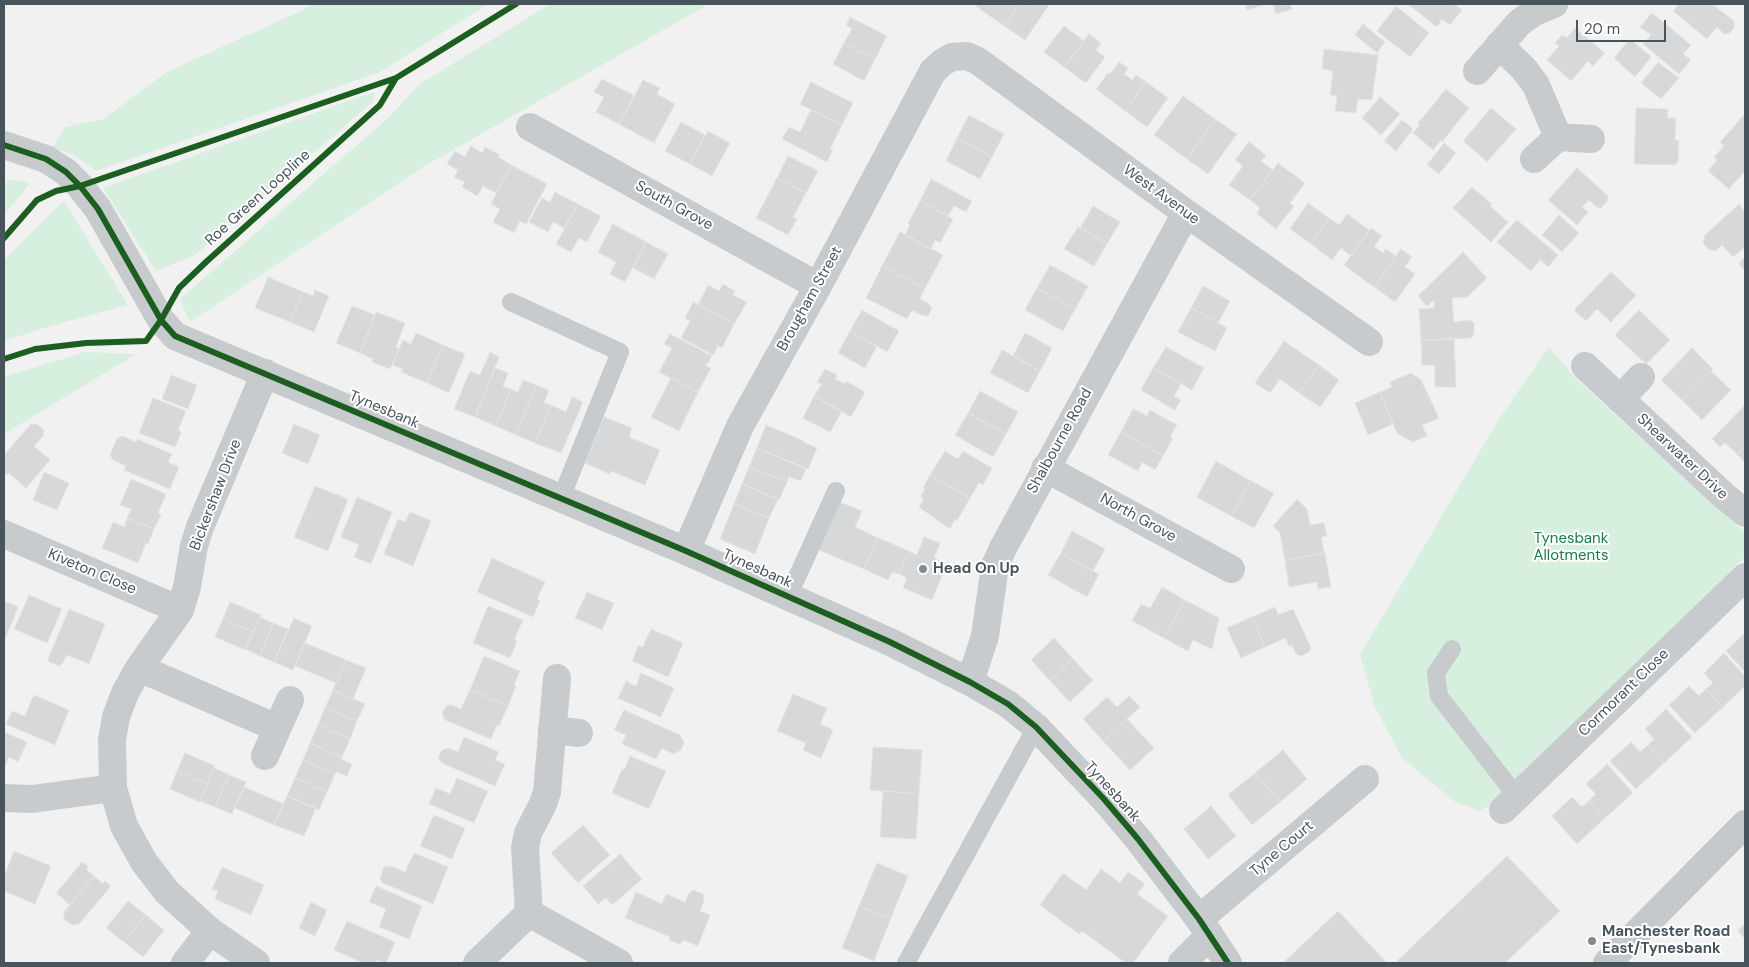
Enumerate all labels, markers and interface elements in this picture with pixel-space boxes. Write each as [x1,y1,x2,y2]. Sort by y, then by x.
scale bar [1579,10,1669,42]
text: 20 m [1584,19,1620,39]
street label: Roe Green Loopline [202,146,314,250]
street label: West Avenue [1119,161,1203,229]
street label: South Grove [632,177,716,235]
street label: Brougham Street [774,244,846,354]
street label: Shalbourne Road [1024,385,1096,497]
street label: Tynesbank [346,387,422,433]
street label: Shearwater Drive [1633,410,1731,504]
street label: Bickershaw Drive [187,437,245,553]
street label: North Grove [1097,490,1179,546]
park label: Tynesbank Allotments [1533,530,1609,565]
street label: Kiveton Close [45,545,139,599]
street label: Tynesbank [719,546,795,592]
place label: Head On Up [933,560,1020,578]
marker: Head On Up [917,563,929,575]
street label: Cormorant Close [1575,645,1673,741]
street label: Tynesbank [1080,758,1144,826]
street label: Tyne Court [1247,817,1317,881]
place label: Manchester Road East/Tynesbank [1602,923,1730,958]
marker: Manchester Road East/Tynesbank [1586,935,1598,947]

